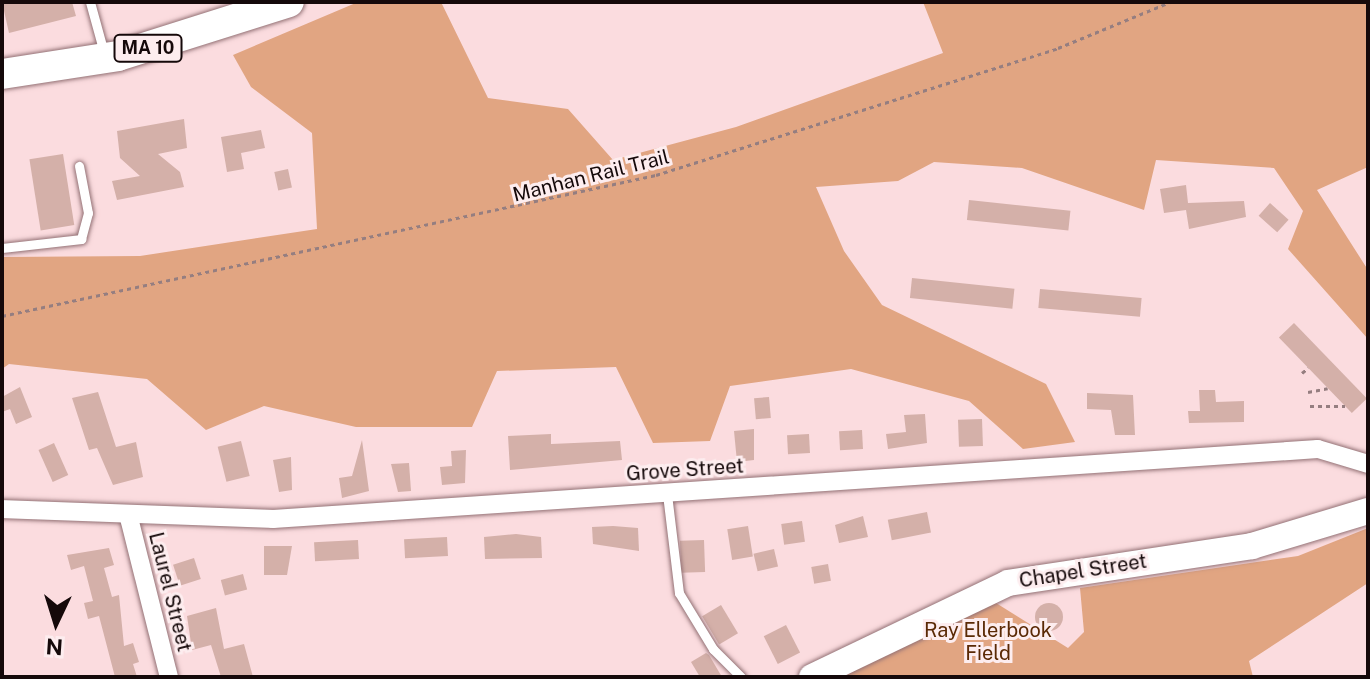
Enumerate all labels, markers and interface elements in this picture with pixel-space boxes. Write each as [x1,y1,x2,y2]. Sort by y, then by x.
road number: MA 10 [112,34,184,62]
street label: Manhan Rail Trail [510,145,672,207]
street label: Grove Street [625,454,745,486]
street label: Laurel Street [144,530,196,654]
street label: Chapel Street [1017,549,1149,593]
north arrow [16,583,96,663]
park label: Ray Ellerbook Field [924,618,1052,665]
text: N [45,633,64,661]

